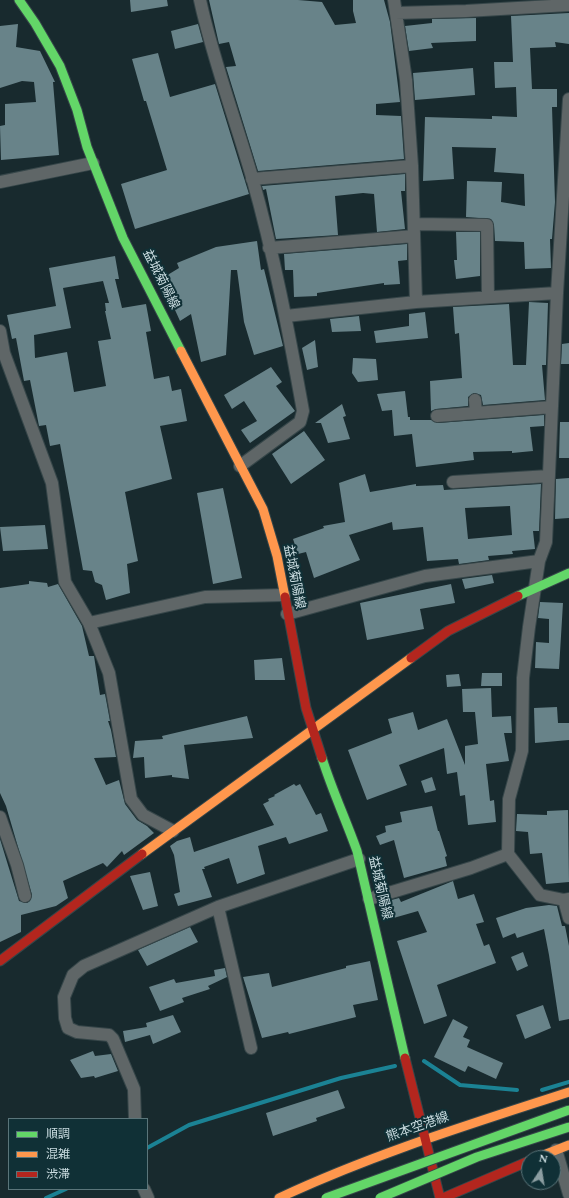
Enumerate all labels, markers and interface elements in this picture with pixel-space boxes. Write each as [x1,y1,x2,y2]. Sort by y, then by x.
street label: 益城菊陽線 [138,248,182,312]
street label: 益城菊陽線 [279,544,307,610]
street label: 益城菊陽線 [364,855,394,921]
street label: 熊本空港線 [385,1110,451,1146]
legend [8,1118,148,1190]
text: 順調 [46,1125,70,1144]
text: 混雑 [46,1145,70,1164]
north arrow [521,1150,561,1190]
text: N [537,1150,550,1168]
text: 渋滞 [46,1165,70,1184]

